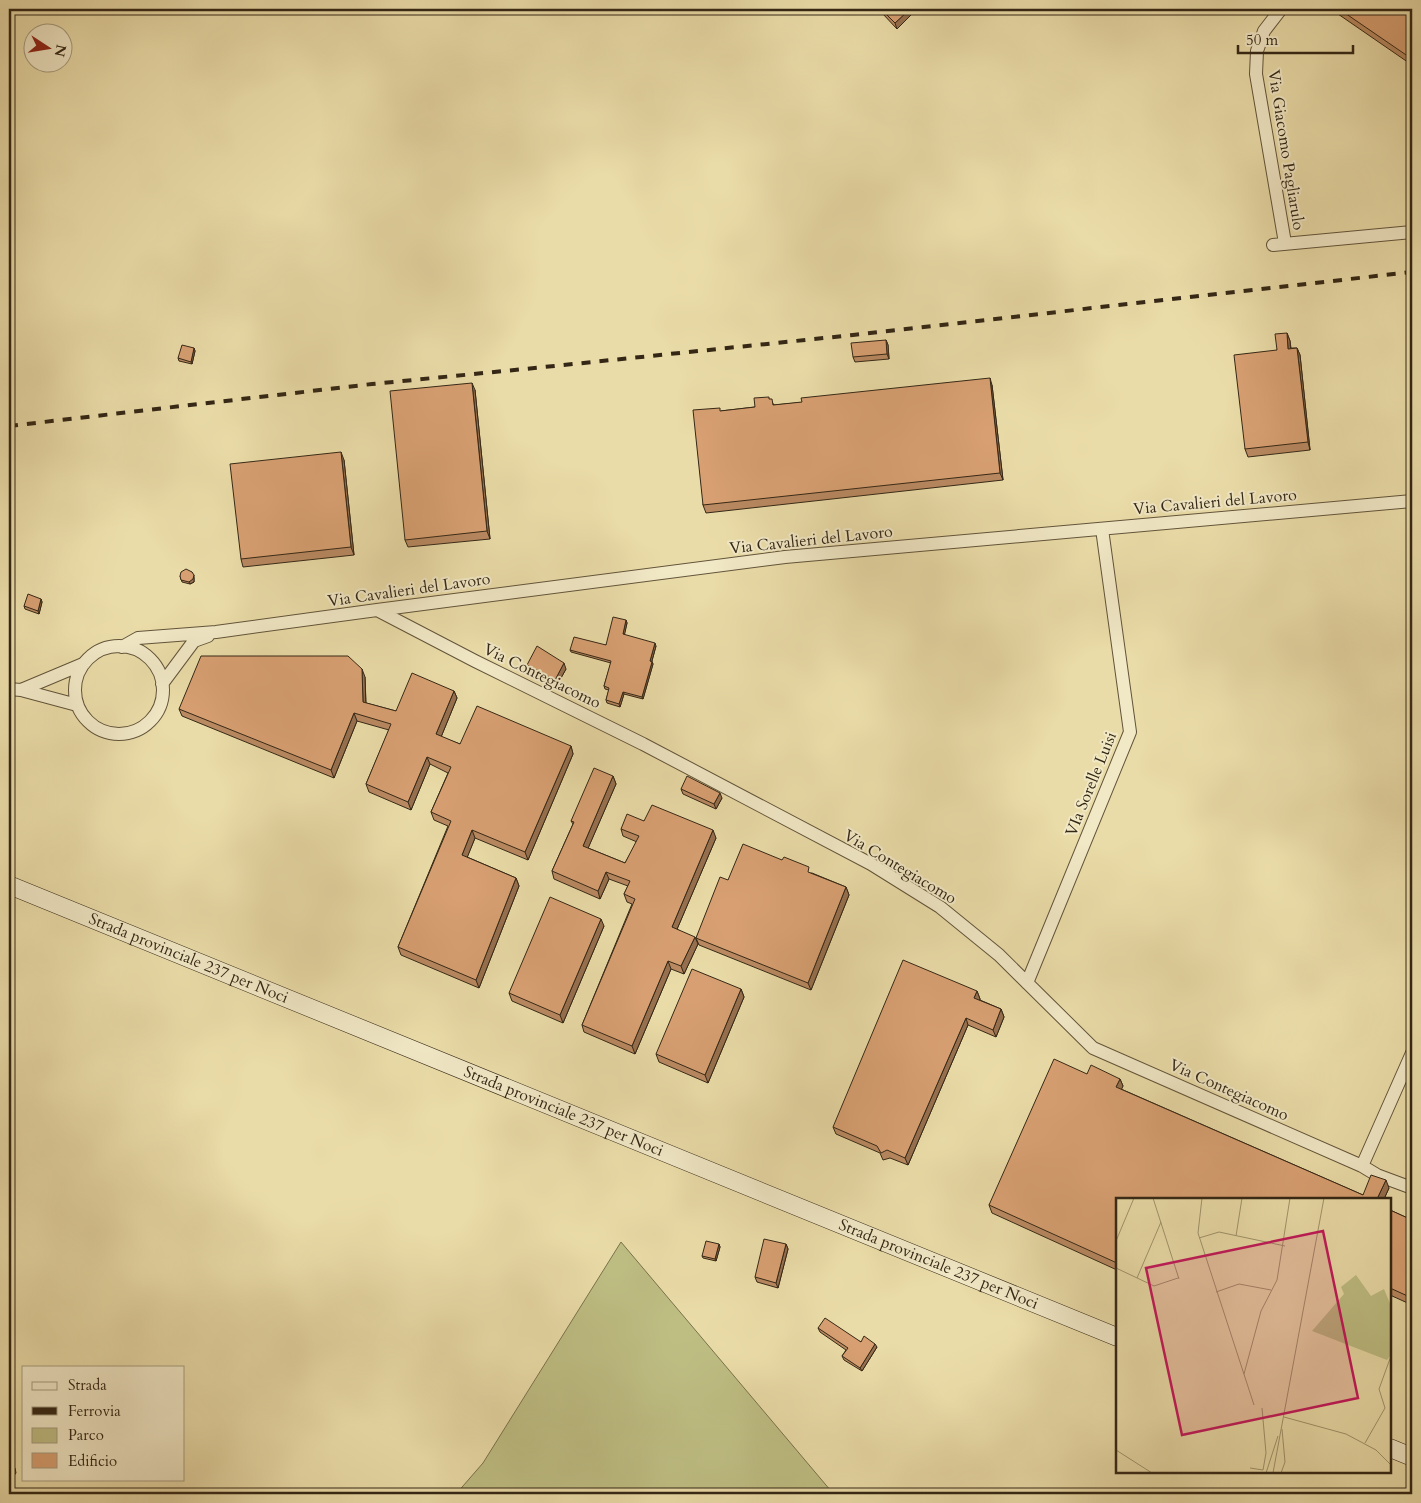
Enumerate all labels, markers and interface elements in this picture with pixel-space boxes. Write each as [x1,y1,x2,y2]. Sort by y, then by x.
north arrow [22,22,72,72]
scale bar [1238,22,1354,54]
text: 50 m [1246,30,1278,50]
text: N [50,43,71,59]
street label: Via Giacomo Pagliarulo [1262,68,1310,232]
street label: Via Cavalieri del Lavoro [1132,484,1298,520]
street label: Via Cavalieri del Lavoro [728,520,894,560]
street label: Via Cavalieri del Lavoro [326,568,492,612]
street label: Via Contegiacomo [480,638,605,714]
street label: VIa Sorelle Luisi [1060,728,1122,839]
street label: Via Contegiacomo [839,825,961,910]
street label: Strada provinciale 237 per Noci [86,908,292,1009]
street label: Via Contegiacomo [1166,1054,1292,1126]
street label: Strada provinciale 237 per Noci [461,1061,667,1162]
inset map [1116,1198,1391,1473]
street label: Strada provinciale 237 per Noci [836,1214,1042,1315]
legend [22,1366,185,1480]
text: Strada [68,1375,107,1395]
text: Ferrovia [68,1401,121,1421]
text: Parco [68,1425,104,1445]
text: Edificio [68,1451,117,1471]

